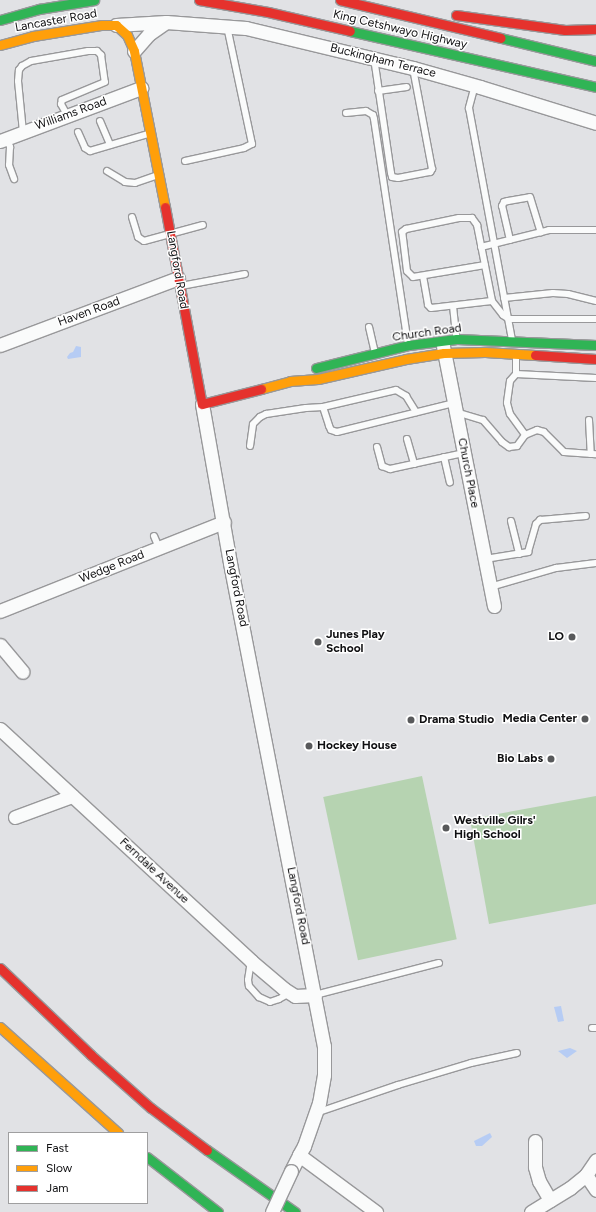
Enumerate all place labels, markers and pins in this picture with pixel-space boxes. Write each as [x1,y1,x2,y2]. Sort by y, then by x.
place label: Junes Play School [326,628,385,656]
place label: LO [548,630,564,644]
marker: LO [567,632,577,642]
marker: Junes Play School [313,637,323,647]
place label: Media Center [502,712,577,726]
place label: Drama Studio [419,713,494,727]
marker: Media Center [580,714,590,724]
marker: Drama Studio [406,715,416,725]
place label: Hockey House [317,739,397,753]
marker: Hockey House [304,741,314,751]
place label: Bio Labs [497,752,543,766]
marker: Bio Labs [546,754,556,764]
place label: Westville Gilrs' High School [454,814,536,842]
marker: Westville Gilrs' High School [441,823,451,833]

